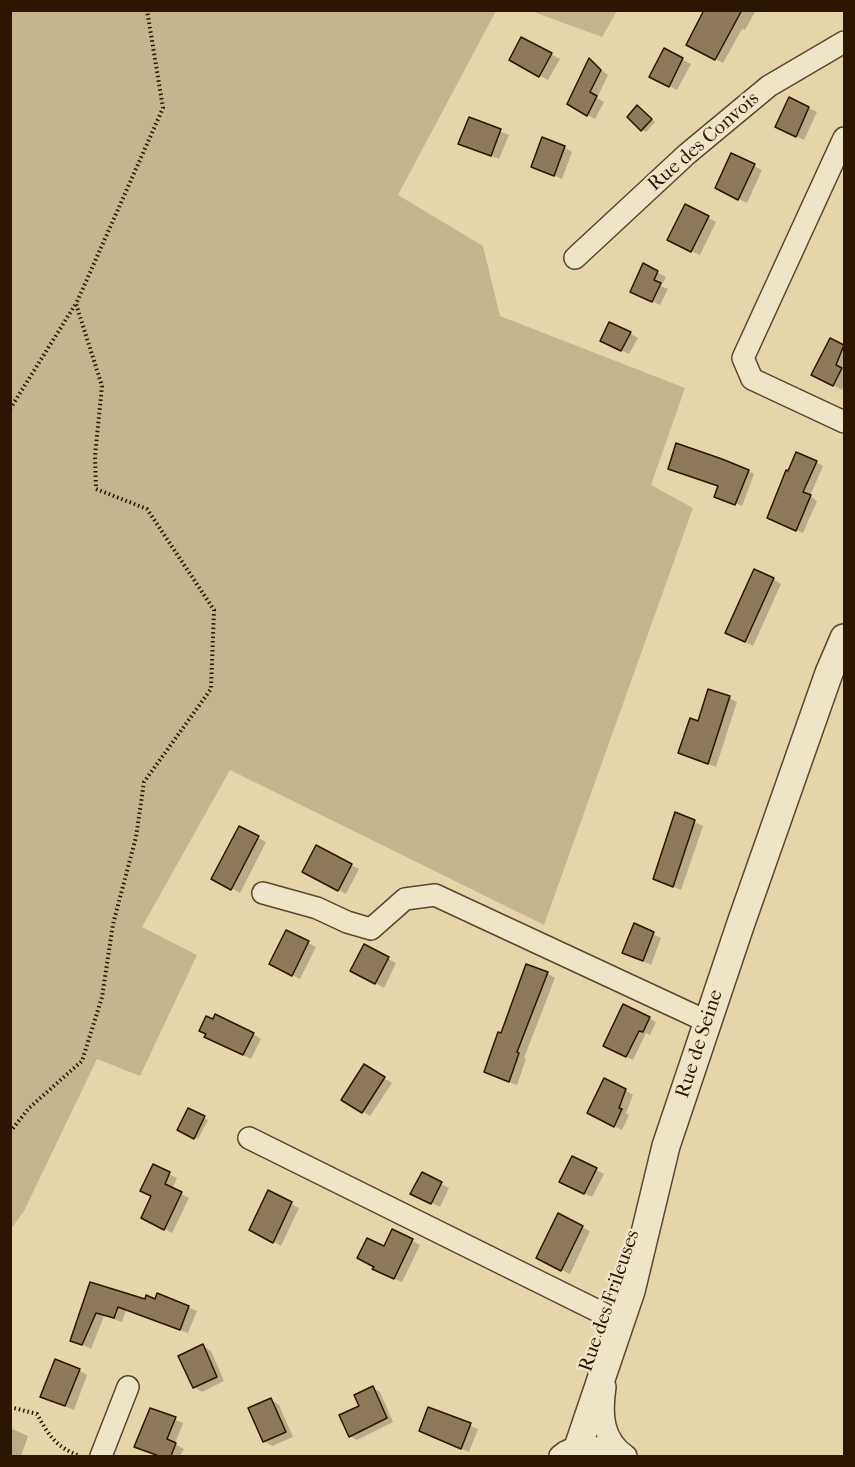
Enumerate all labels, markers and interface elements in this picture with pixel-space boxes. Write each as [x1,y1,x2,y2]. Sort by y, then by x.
street label: Rue des Convois [643,87,765,197]
street label: Rue de Seine [671,987,729,1101]
street label: Rue des Frileuses [575,1227,645,1375]

